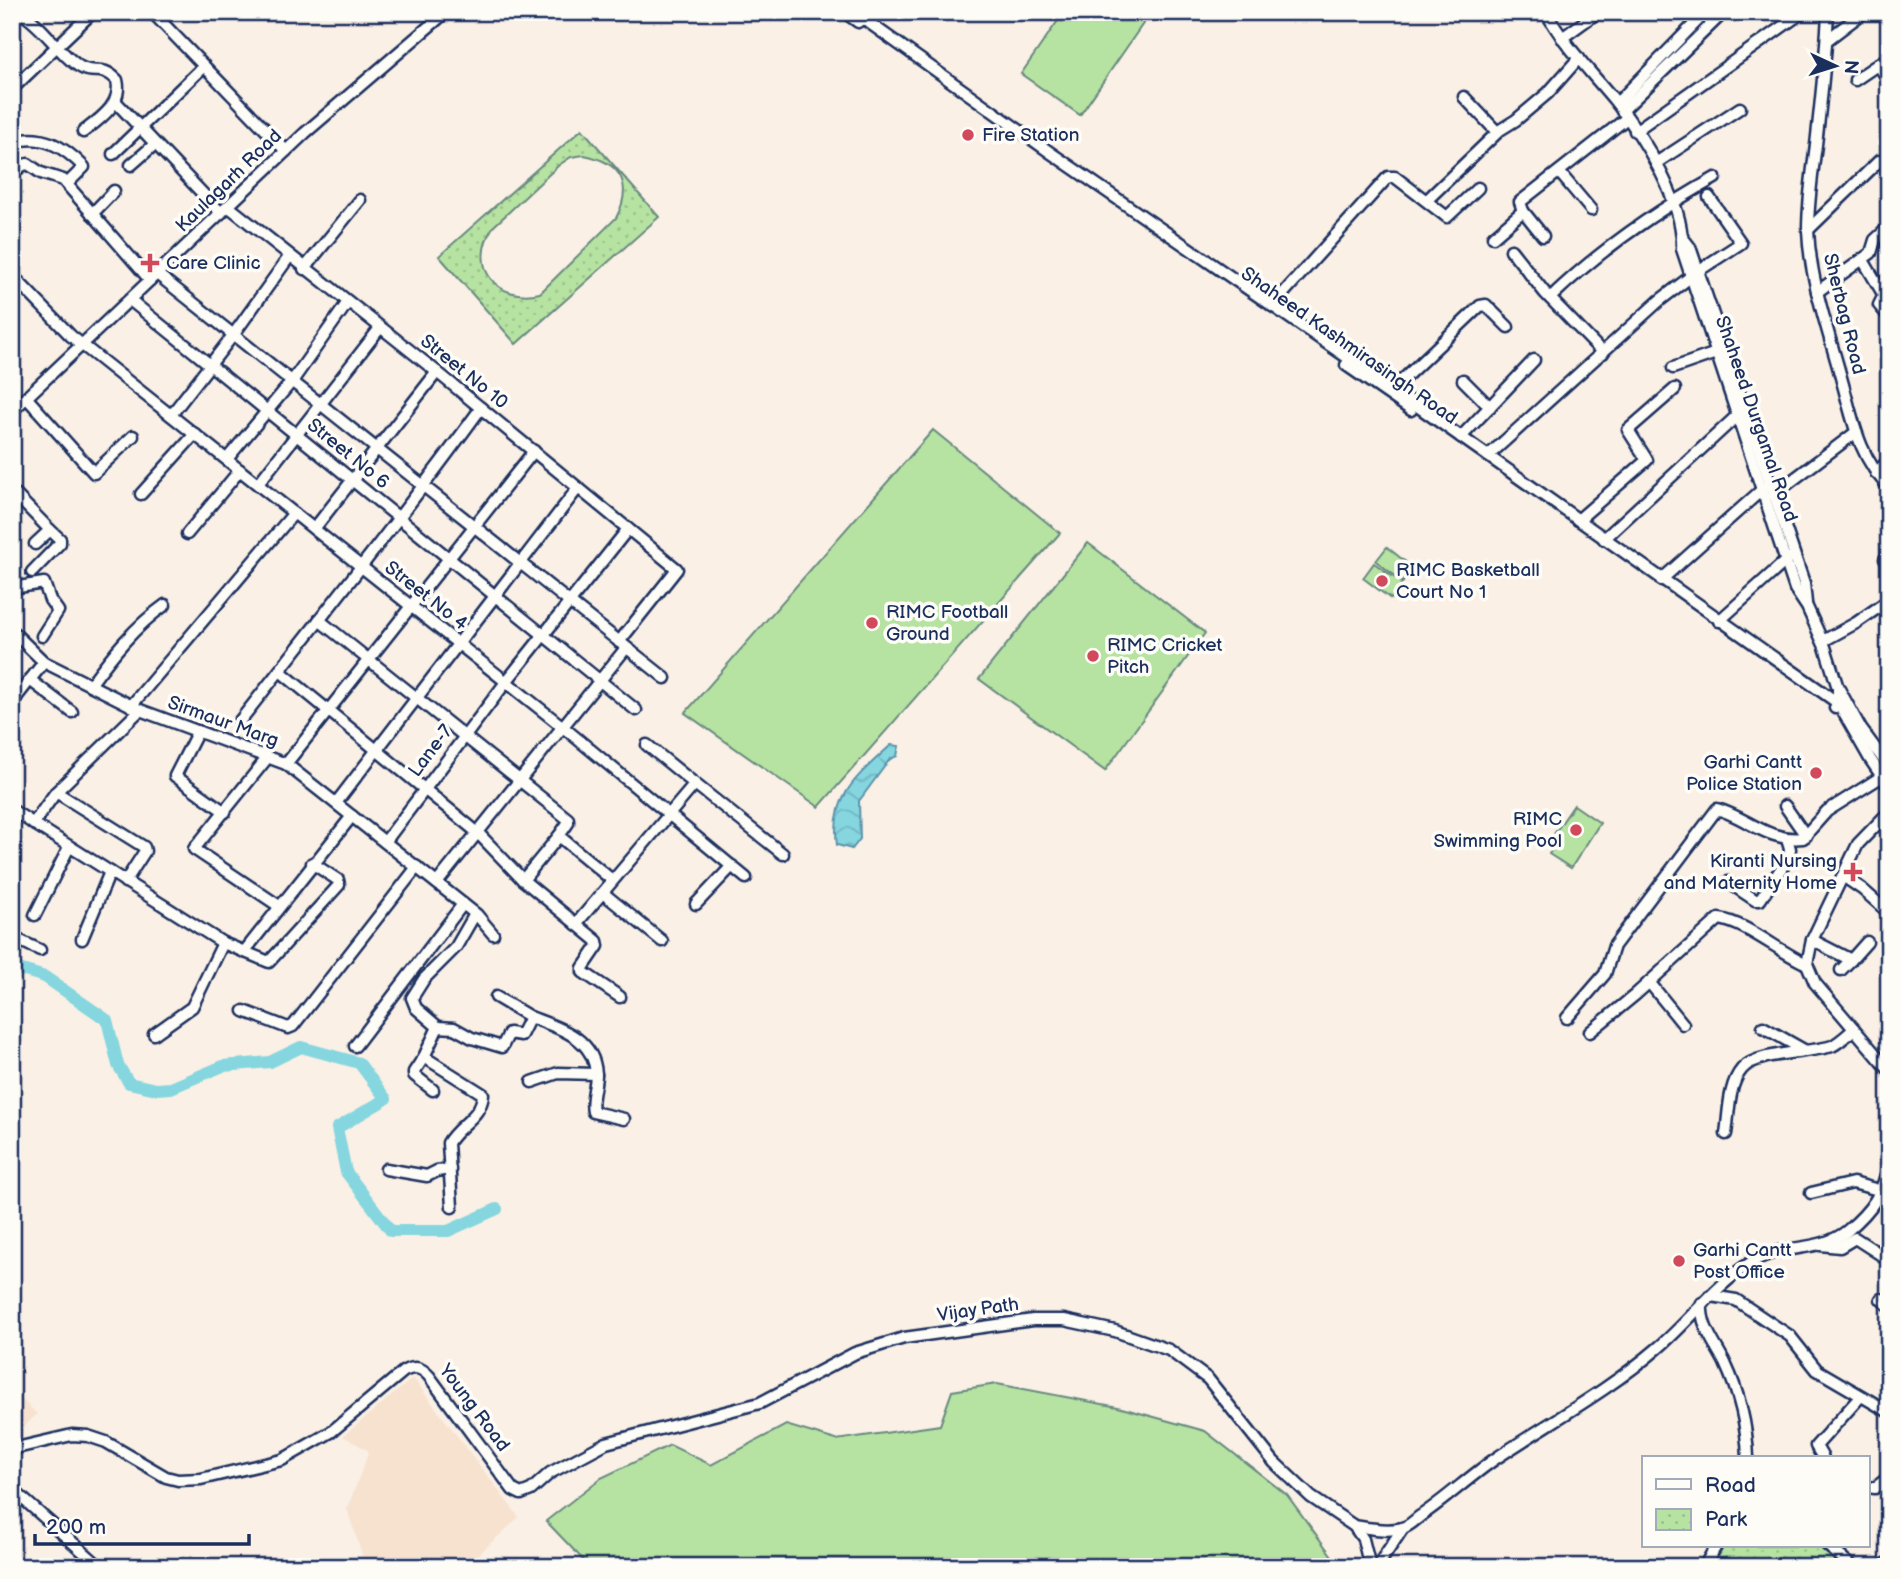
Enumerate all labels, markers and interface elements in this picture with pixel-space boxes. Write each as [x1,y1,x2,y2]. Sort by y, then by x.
north arrow [1800,32,1870,102]
text: N [1838,59,1862,75]
place label: Fire Station [982,124,1080,147]
street label: Kaulagarh Road [171,125,287,237]
marker: Fire Station [960,127,976,143]
street label: Sherbag Road [1818,251,1870,377]
place label: Care Clinic [166,252,261,275]
marker: Care Clinic [140,253,160,273]
street label: Shaheed Kashmirasingh Road [1236,262,1462,430]
street label: Shaheed Durgamal Road [1710,313,1802,525]
street label: Street No 10 [416,330,512,414]
street label: Street No 6 [302,414,394,494]
street label: Street No 4 [380,556,472,636]
place label: RIMC Basketball Court No 1 [1396,559,1540,604]
marker: RIMC Basketball Court No 1 [1374,573,1390,589]
place label: RIMC Football Ground [886,601,1008,646]
marker: RIMC Football Ground [864,615,880,631]
place label: RIMC Cricket Pitch [1107,634,1223,679]
marker: RIMC Cricket Pitch [1085,648,1101,664]
street label: Sirmaur Marg [164,691,282,753]
street label: Lane-7 [404,720,458,782]
place label: Garhi Cantt Police Station [1686,751,1802,796]
marker: Garhi Cantt Police Station [1808,765,1824,781]
place label: RIMC Swimming Pool [1434,808,1562,853]
marker: RIMC Swimming Pool [1568,822,1584,838]
place label: Kiranti Nursing and Maternity Home [1664,850,1837,895]
marker: Kiranti Nursing and Maternity Home [1843,862,1863,882]
place label: Garhi Cantt Post Office [1693,1239,1792,1284]
marker: Garhi Cantt Post Office [1671,1253,1687,1269]
street label: Vijay Path [936,1293,1020,1327]
street label: Young Road [433,1359,514,1456]
legend [1642,1456,1870,1548]
text: Road [1705,1473,1756,1498]
scale bar [35,1502,248,1546]
text: Park [1705,1507,1748,1532]
text: 200 m [46,1515,106,1540]

